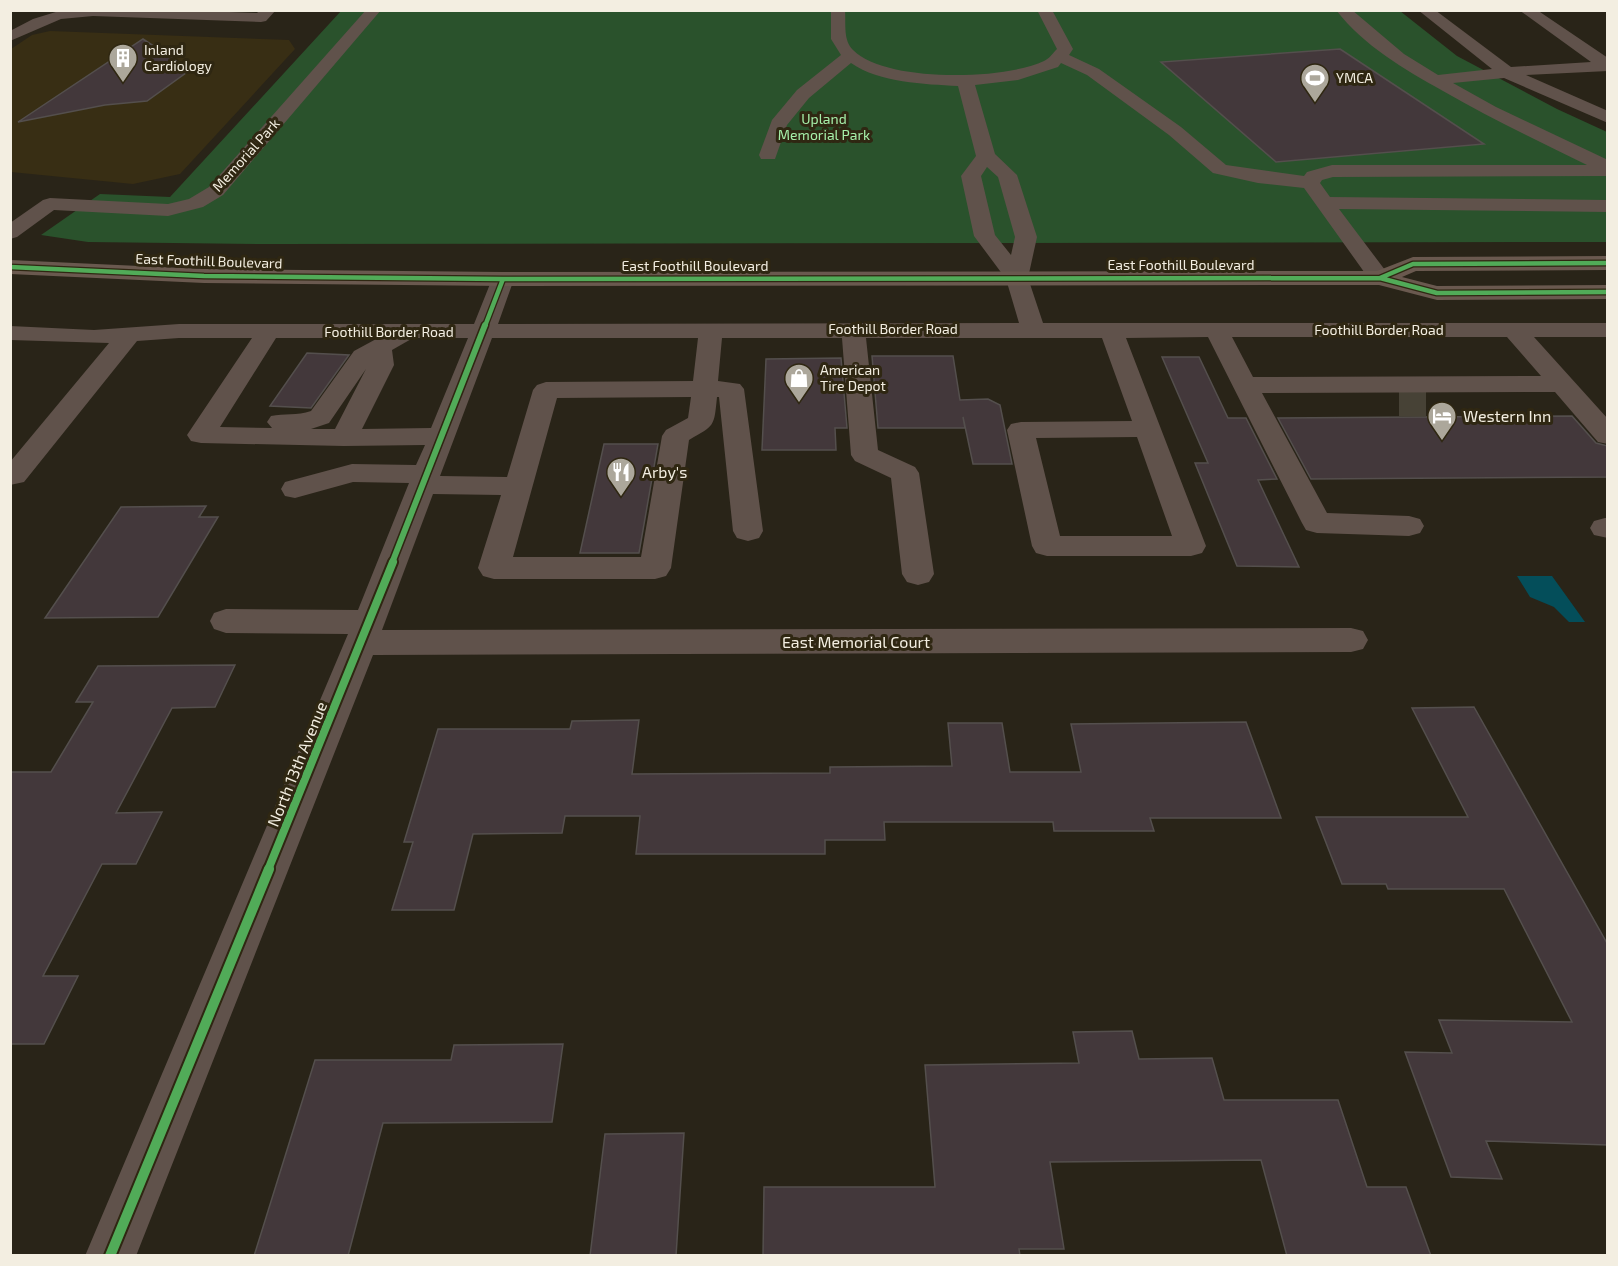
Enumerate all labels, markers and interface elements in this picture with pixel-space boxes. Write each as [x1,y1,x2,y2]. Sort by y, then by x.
place label: Inland Cardiology [144,41,213,74]
building icon: Inland Cardiology [107,42,139,84]
sports icon: YMCA [1299,62,1331,104]
place label: YMCA [1336,69,1373,86]
park label: Upland Memorial Park [778,110,870,143]
street label: Memorial Park [208,115,283,195]
street label: East Foothill Boulevard [135,249,283,272]
street label: East Foothill Boulevard [1107,256,1255,273]
street label: East Foothill Boulevard [621,257,769,274]
street label: Foothill Border Road [828,320,958,337]
street label: Foothill Border Road [1314,321,1444,338]
street label: Foothill Border Road [324,323,454,340]
place label: American Tire Depot [820,361,886,394]
shop icon: American Tire Depot [783,362,815,404]
hotel icon: Western Inn [1426,400,1458,442]
place label: Western Inn [1463,406,1551,425]
restaurant icon: Arby's [605,456,637,498]
place label: Arby's [642,462,687,481]
street label: East Memorial Court [782,632,930,651]
street label: North 13th Avenue [263,699,330,829]

